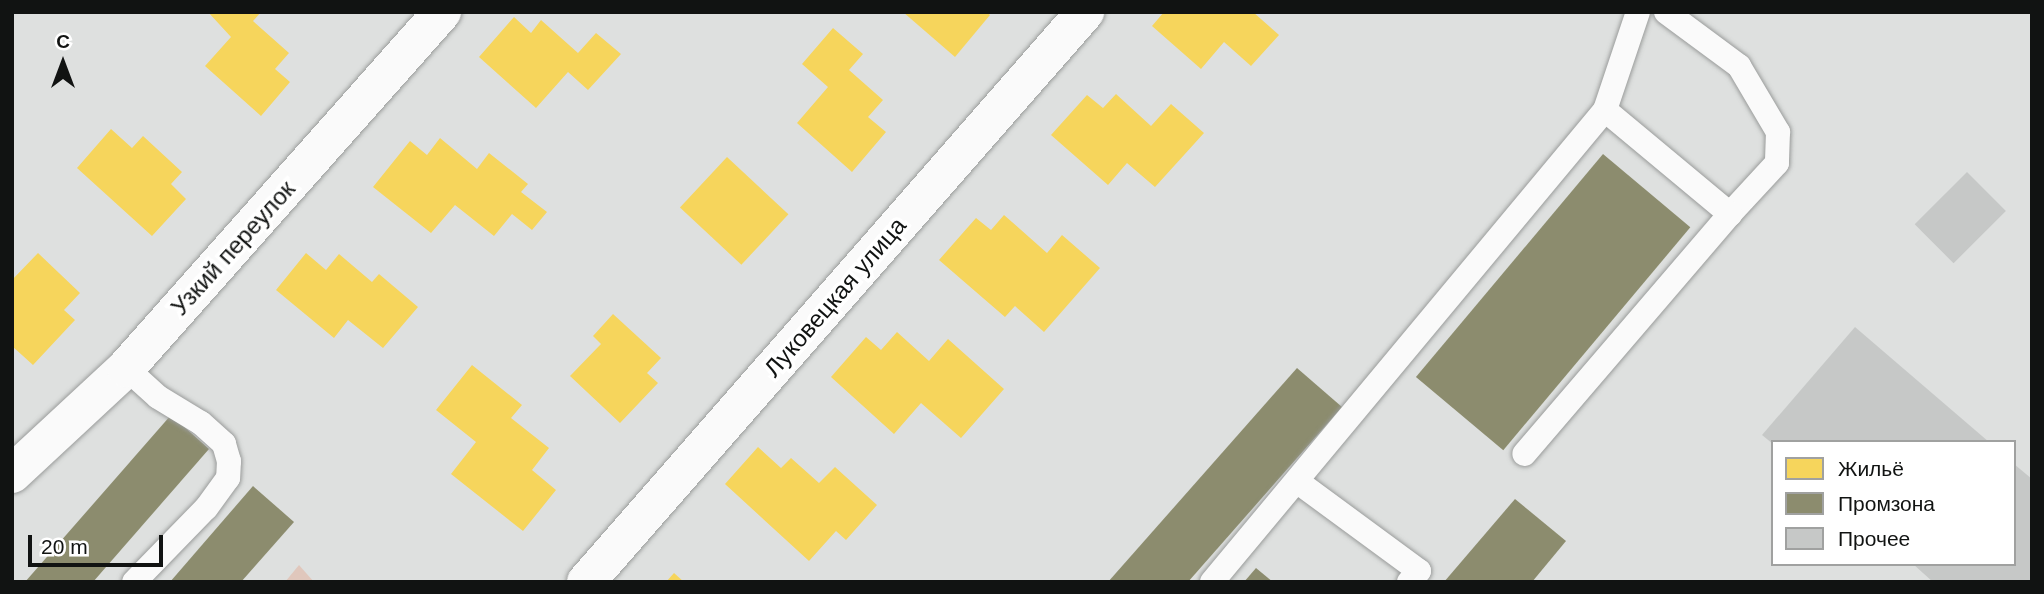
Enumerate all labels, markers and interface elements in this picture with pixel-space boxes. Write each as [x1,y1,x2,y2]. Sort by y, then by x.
north arrow [28,28,98,98]
text: С [56,31,70,52]
street label: Узкий переулок [165,175,301,321]
street label: Луковецкая улица [758,211,912,383]
legend [1771,440,2016,566]
text: Жильё [1838,457,1904,480]
text: Промзона [1838,492,1935,515]
scale bar [32,520,166,564]
text: Прочее [1838,527,1910,550]
text: 20 m [41,535,88,558]

